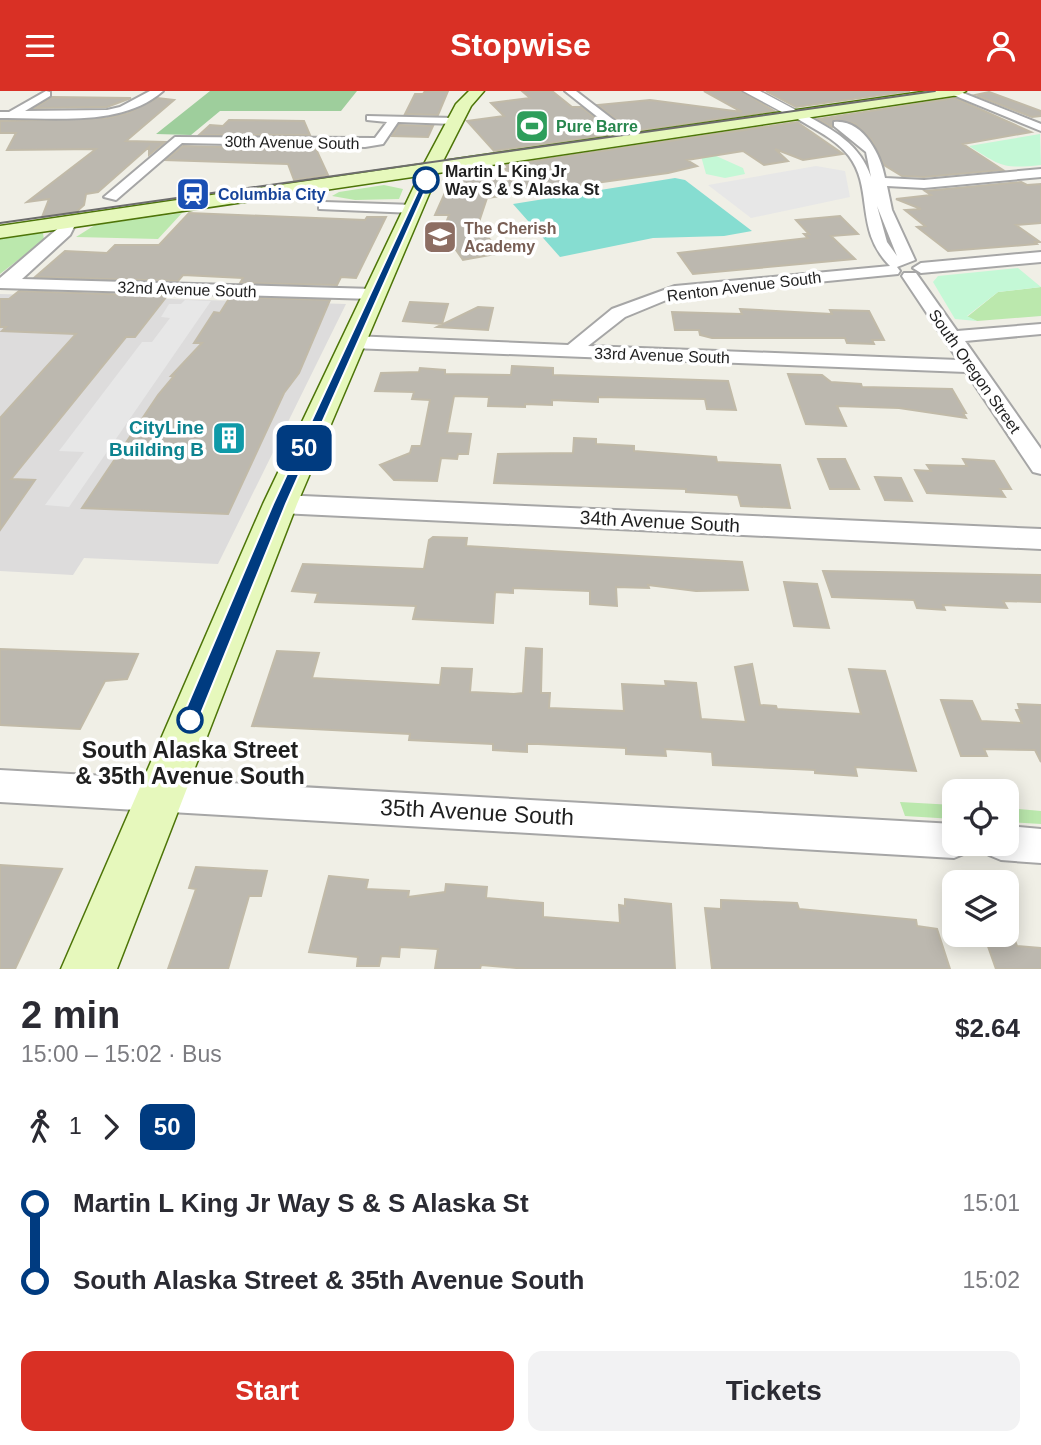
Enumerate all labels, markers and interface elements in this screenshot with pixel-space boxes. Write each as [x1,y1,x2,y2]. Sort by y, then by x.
icon: menu [21,27,59,65]
text: Stopwise [450,27,591,63]
icon: person [982,27,1020,65]
sports icon: Pure Barre [513,107,551,145]
place label: Pure Barre [556,118,638,135]
street label: 30th Avenue South [224,133,360,152]
place label: Martin L King Jr Way S & S Alaska St [445,163,600,198]
marker: Martin L King Jr Way S & S Alaska St [413,167,439,193]
station icon: Columbia City [174,175,212,213]
place label: Columbia City [218,186,326,203]
school or university icon: The Cherish Academy [421,218,459,256]
place label: The Cherish Academy [464,220,556,255]
street label: Renton Avenue South [666,269,822,304]
street label: 32nd Avenue South [117,279,257,300]
street label: South Oregon Street [926,306,1024,437]
street label: 33rd Avenue South [594,345,730,366]
place label: CityLine Building B [109,417,204,460]
building icon: CityLine Building B [210,419,248,457]
line badge: 50 [272,425,336,471]
text: 50 [291,434,317,461]
street label: 34th Avenue South [579,507,741,536]
marker: South Alaska Street & 35th Avenue South [177,707,203,733]
place label: South Alaska Street & 35th Avenue South [75,737,305,789]
map controls [942,779,1019,947]
button: locate [942,779,1019,856]
street label: 35th Avenue South [379,794,575,830]
button: layers [942,870,1019,947]
text: 2 min [21,994,120,1036]
text: $2.64 [955,1013,1020,1043]
text: 15:00 – 15:02 · Bus [21,1041,222,1067]
icon: walk [21,1108,59,1146]
icon: forward [92,1108,130,1146]
text: 1 [69,1113,82,1139]
text: 50 [154,1113,181,1140]
text: Martin L King Jr Way S & S Alaska St [73,1188,529,1218]
text: 15:01 [962,1190,1020,1216]
text: South Alaska Street & 35th Avenue South [73,1265,584,1295]
text: 15:02 [962,1267,1020,1293]
button: Start [21,1351,514,1431]
button: Tickets [528,1351,1020,1431]

